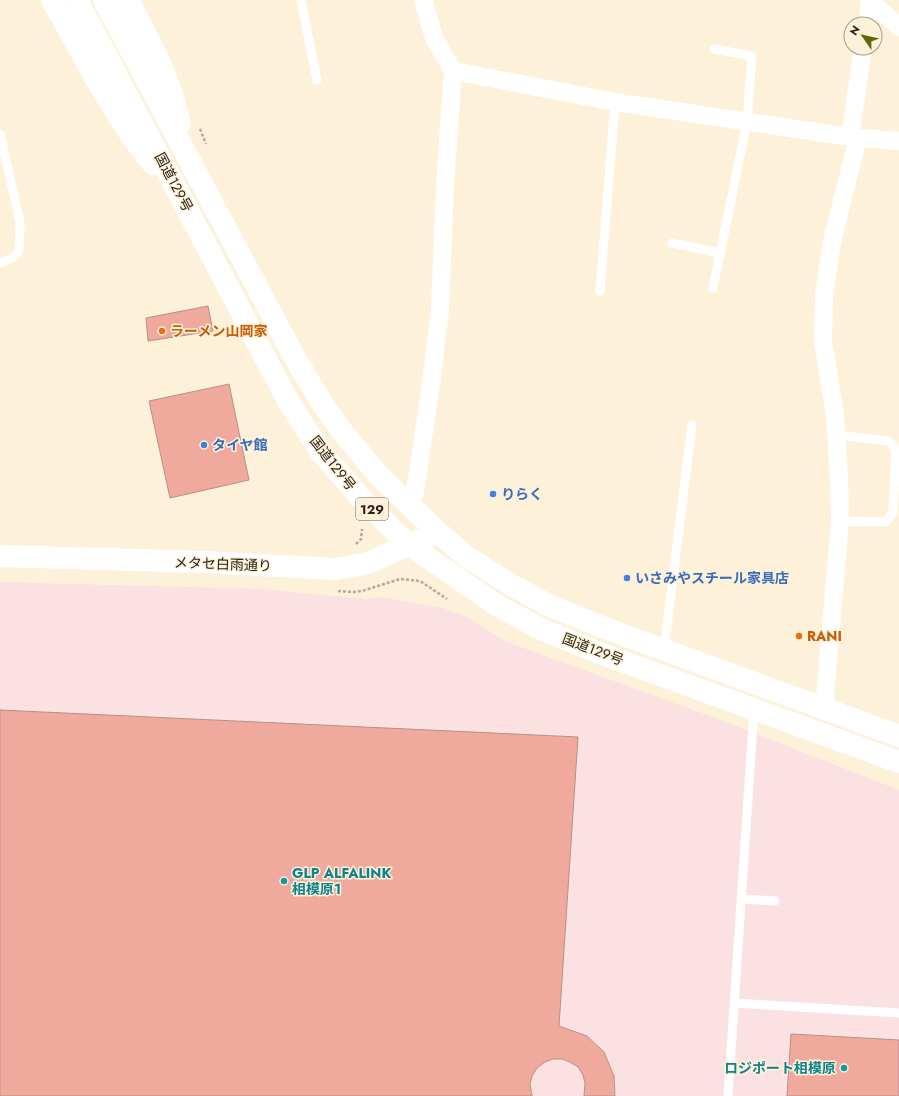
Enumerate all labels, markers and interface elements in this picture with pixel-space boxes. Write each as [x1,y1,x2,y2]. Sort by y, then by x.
north arrow [843,16,883,56]
text: N [846,22,864,39]
street label: 国道129号 [150,149,198,215]
place label: ラーメン山岡家 [170,321,267,341]
marker: ラーメン山岡家 [157,326,167,336]
street label: 国道129号 [305,431,361,495]
place label: タイヤ館 [212,435,268,455]
marker: タイヤ館 [199,440,209,450]
place label: りらく [501,484,543,504]
marker: りらく [488,489,498,499]
road number: 129 [356,498,388,520]
street label: メタセ白雨通り [174,552,272,576]
place label: いさみやスチール家具店 [635,568,789,588]
marker: いさみやスチール家具店 [622,573,632,583]
place label: RANI [807,626,842,646]
street label: 国道129号 [559,628,627,670]
marker: RANI [794,631,804,641]
place label: GLP ALFALINK 相模原1 [292,863,391,899]
marker: GLP ALFALINK 相模原1 [279,876,289,886]
place label: ロジポート相模原 [724,1058,836,1078]
marker: ロジポート相模原 [839,1063,849,1073]

